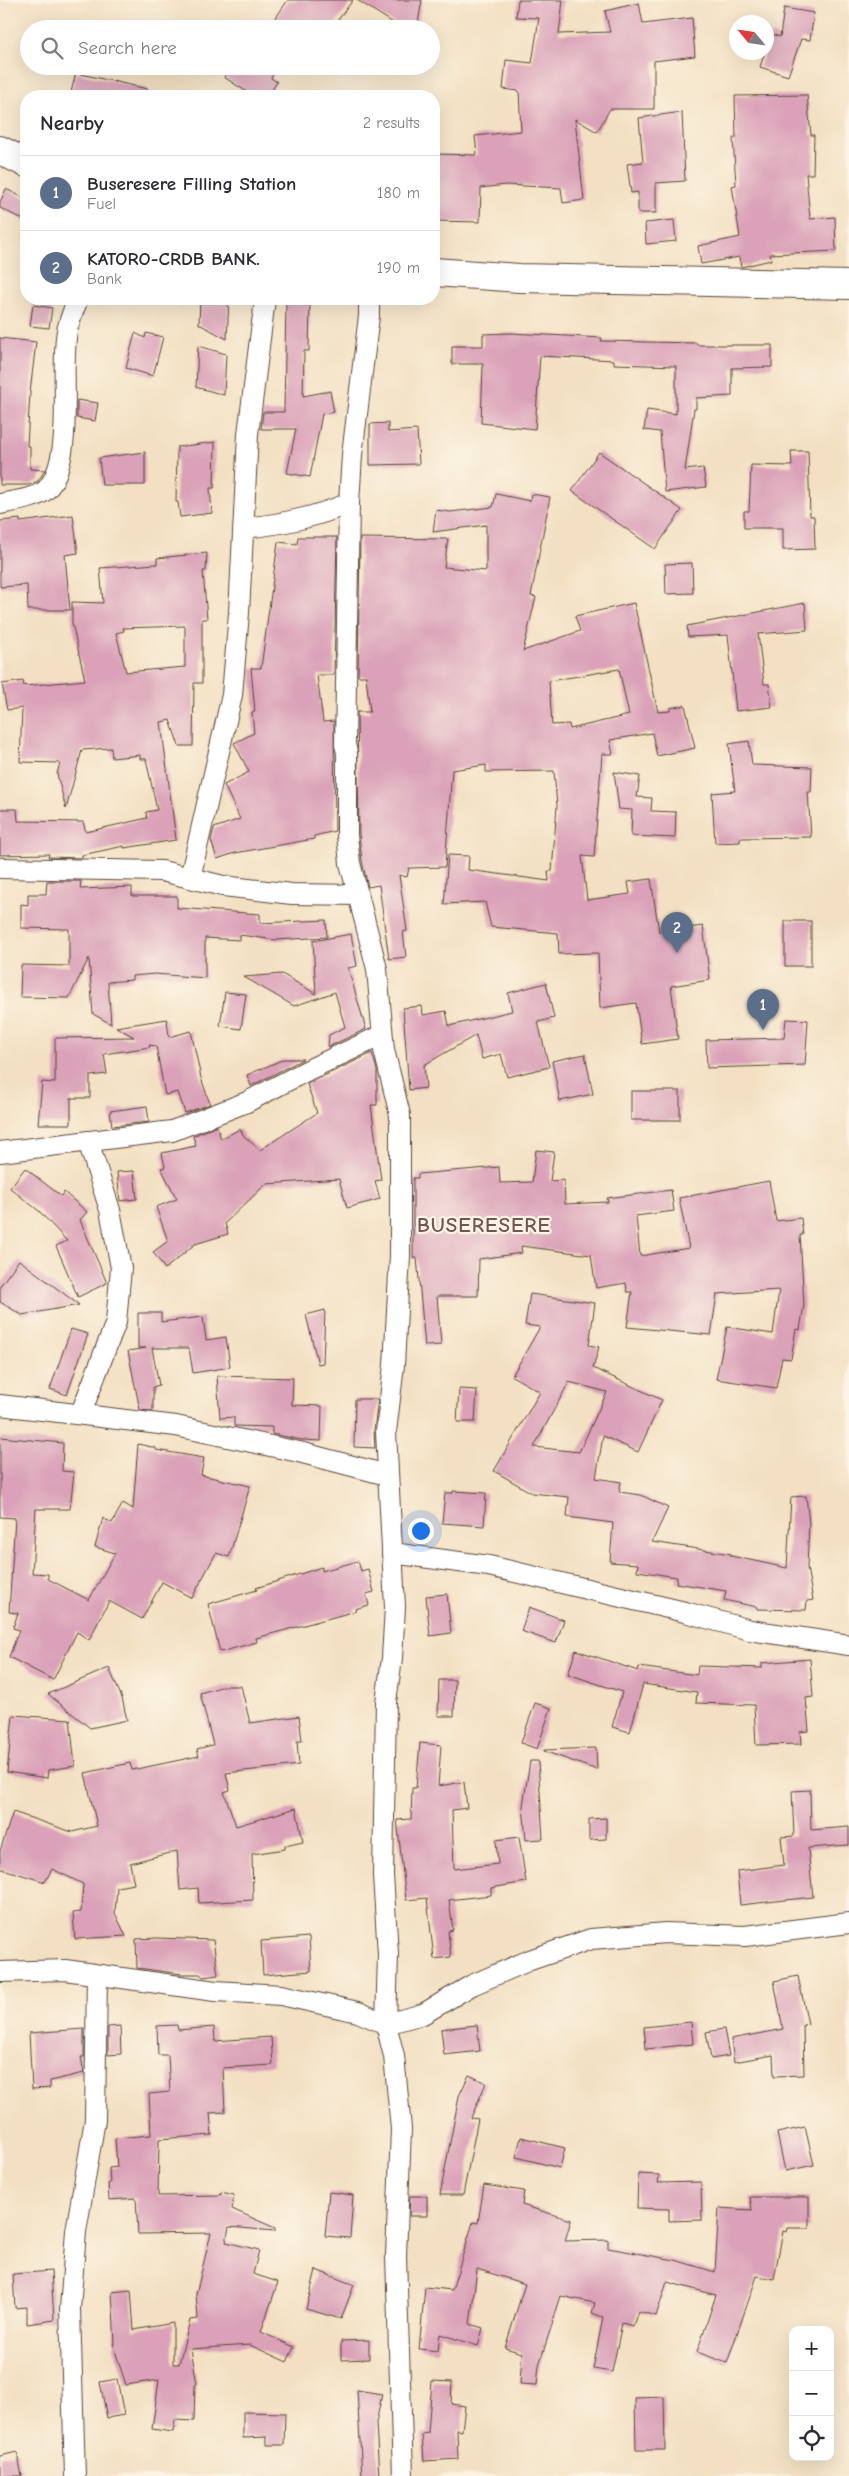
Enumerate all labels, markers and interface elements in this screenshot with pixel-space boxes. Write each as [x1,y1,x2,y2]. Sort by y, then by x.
north arrow [729,15,774,60]
search box [20,20,440,75]
icon: search [38,34,66,62]
text: Search here [78,37,177,59]
text: Nearby [40,111,104,135]
text: 2 results [363,114,420,132]
text: Buseresere Filling Station [87,173,296,195]
text: 1 [53,184,59,202]
text: 180 m [377,184,420,202]
text: Fuel [87,195,116,213]
text: KATORO-CRDB BANK. [87,248,260,270]
text: 2 [52,259,60,277]
text: 190 m [377,259,420,277]
text: Bank [87,270,122,288]
pin: 2 [661,912,693,953]
pin: 1 [747,989,779,1030]
district label: BUSERESERE [417,1213,551,1237]
your location [408,1518,434,1544]
map controls [789,2326,834,2461]
button: + [789,2326,834,2371]
button: − [789,2371,834,2416]
button: locate [789,2416,834,2461]

